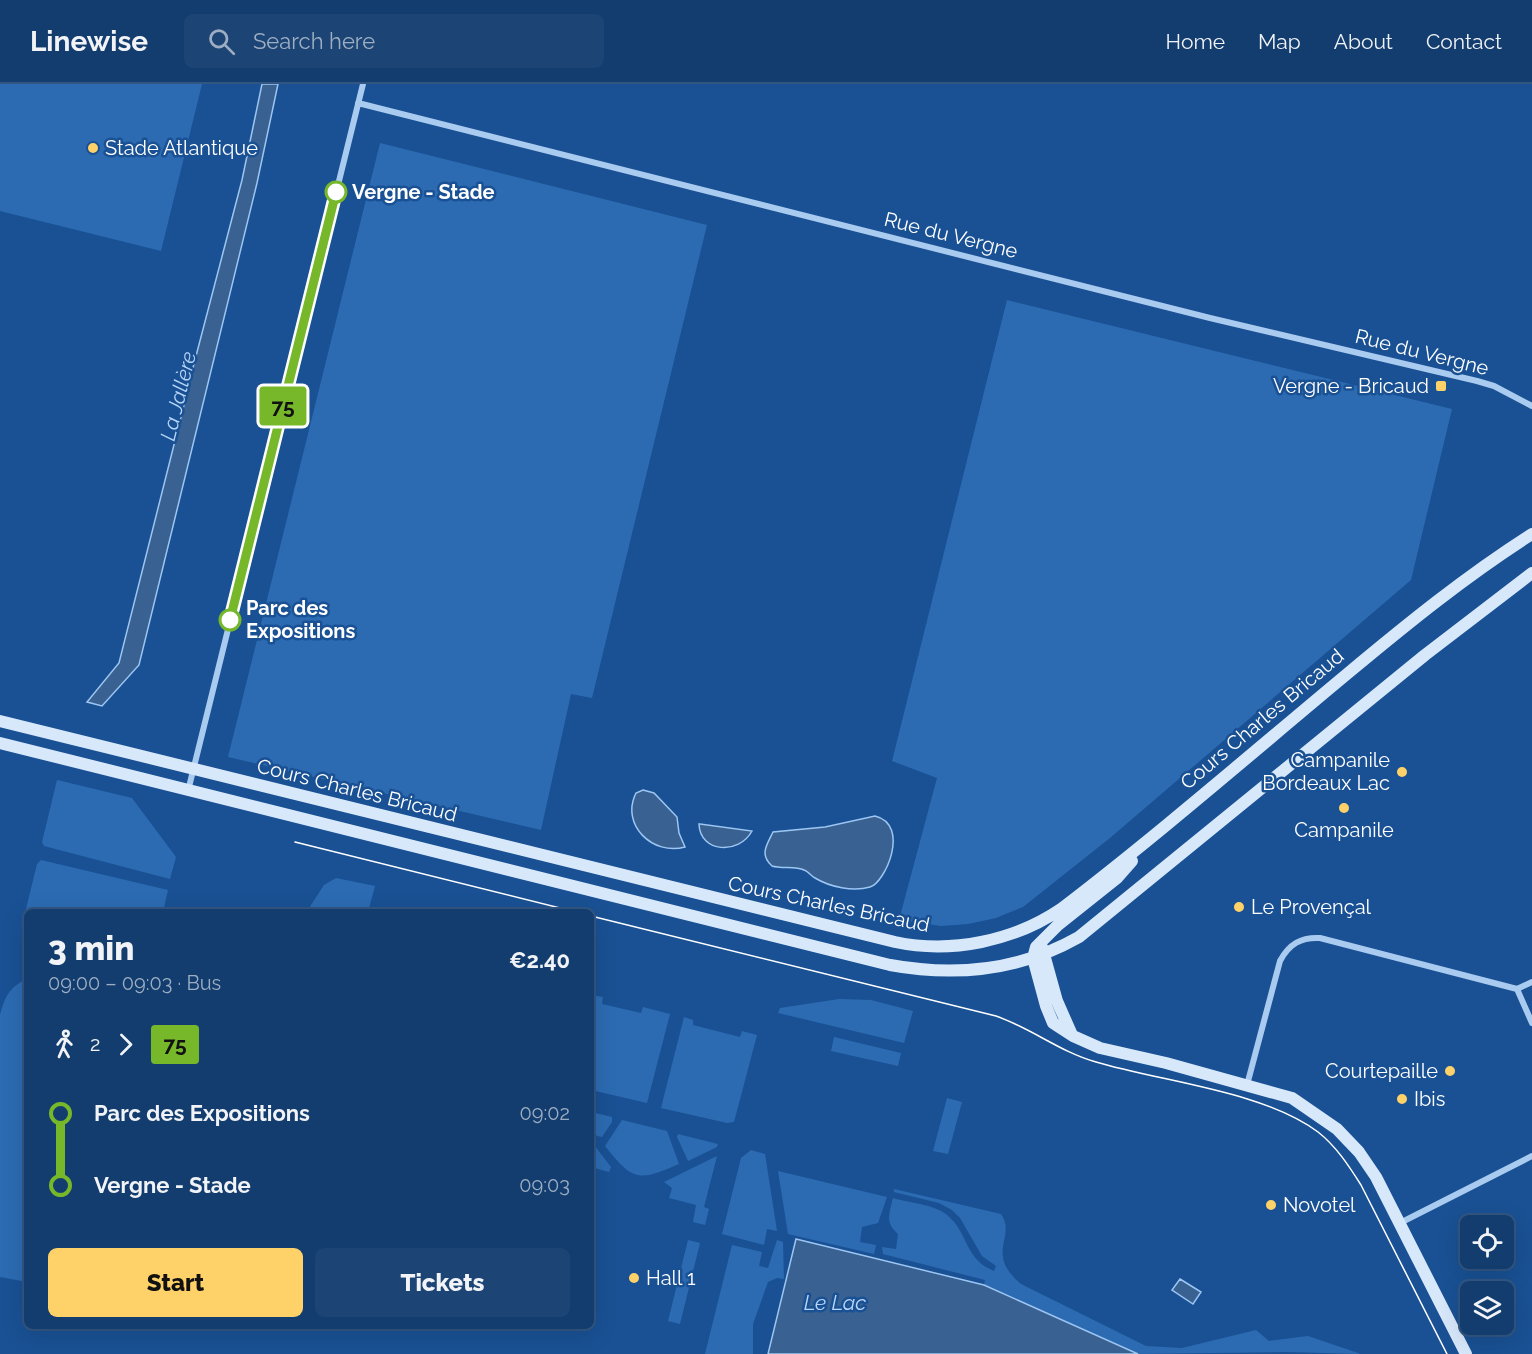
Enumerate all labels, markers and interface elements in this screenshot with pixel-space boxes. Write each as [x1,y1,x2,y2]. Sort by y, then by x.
search box [184,14,604,68]
text: Linewise [30,25,148,58]
icon: search [205,25,238,58]
text: Search here [253,28,375,54]
text: Home [1166,29,1225,54]
text: Map [1258,29,1301,54]
text: About [1334,29,1393,54]
text: Contact [1426,29,1502,54]
place label: Stade Atlantique [105,136,258,160]
marker: Stade Atlantique [86,141,100,155]
place label: Vergne - Stade [352,180,495,204]
marker: Vergne - Stade [325,181,347,203]
street label: Rue du Vergne [882,207,1021,263]
street label: Rue du Vergne [1353,324,1492,380]
water label: La Jallère [155,349,201,443]
place label: Vergne - Bricaud [1273,374,1429,398]
marker: Vergne - Bricaud [1434,379,1448,393]
line badge: 75 [256,386,310,426]
text: 75 [271,394,295,419]
place label: Parc des Expositions [246,596,355,643]
marker: Parc des Expositions [219,609,241,631]
street label: Cours Charles Bricaud [1176,644,1348,794]
place label: Campanile Bordeaux Lac [1262,748,1390,795]
street label: Cours Charles Bricaud [254,754,460,826]
marker: Campanile Bordeaux Lac [1395,765,1409,779]
marker: Campanile [1337,801,1351,815]
place label: Campanile [1294,818,1394,842]
street label: Cours Charles Bricaud [726,871,932,937]
place label: Le Provençal [1251,895,1372,919]
marker: Le Provençal [1232,900,1246,914]
text: 3 min [48,929,134,968]
text: €2.40 [509,947,570,973]
text: 09:00 – 09:03 · Bus [48,971,221,995]
icon: walk [48,1028,81,1061]
icon: forward [109,1028,142,1061]
text: 2 [90,1032,100,1056]
text: 75 [163,1032,187,1057]
place label: Courtepaille [1325,1059,1438,1083]
marker: Courtepaille [1443,1064,1457,1078]
place label: Ibis [1414,1087,1445,1111]
marker: Ibis [1395,1092,1409,1106]
text: Parc des Expositions [94,1100,310,1126]
text: 09:02 [520,1101,570,1125]
text: Vergne - Stade [94,1172,251,1198]
text: 09:03 [519,1173,570,1197]
place label: Novotel [1283,1193,1356,1217]
marker: Novotel [1264,1198,1278,1212]
map controls [1460,1215,1514,1335]
button: locate [1460,1215,1514,1269]
button: Start [48,1248,303,1317]
button: Tickets [315,1248,570,1317]
place label: Hall 1 [646,1266,696,1290]
marker: Hall 1 [627,1271,641,1285]
button: layers [1460,1281,1514,1335]
water label: Le Lac [804,1290,866,1315]

